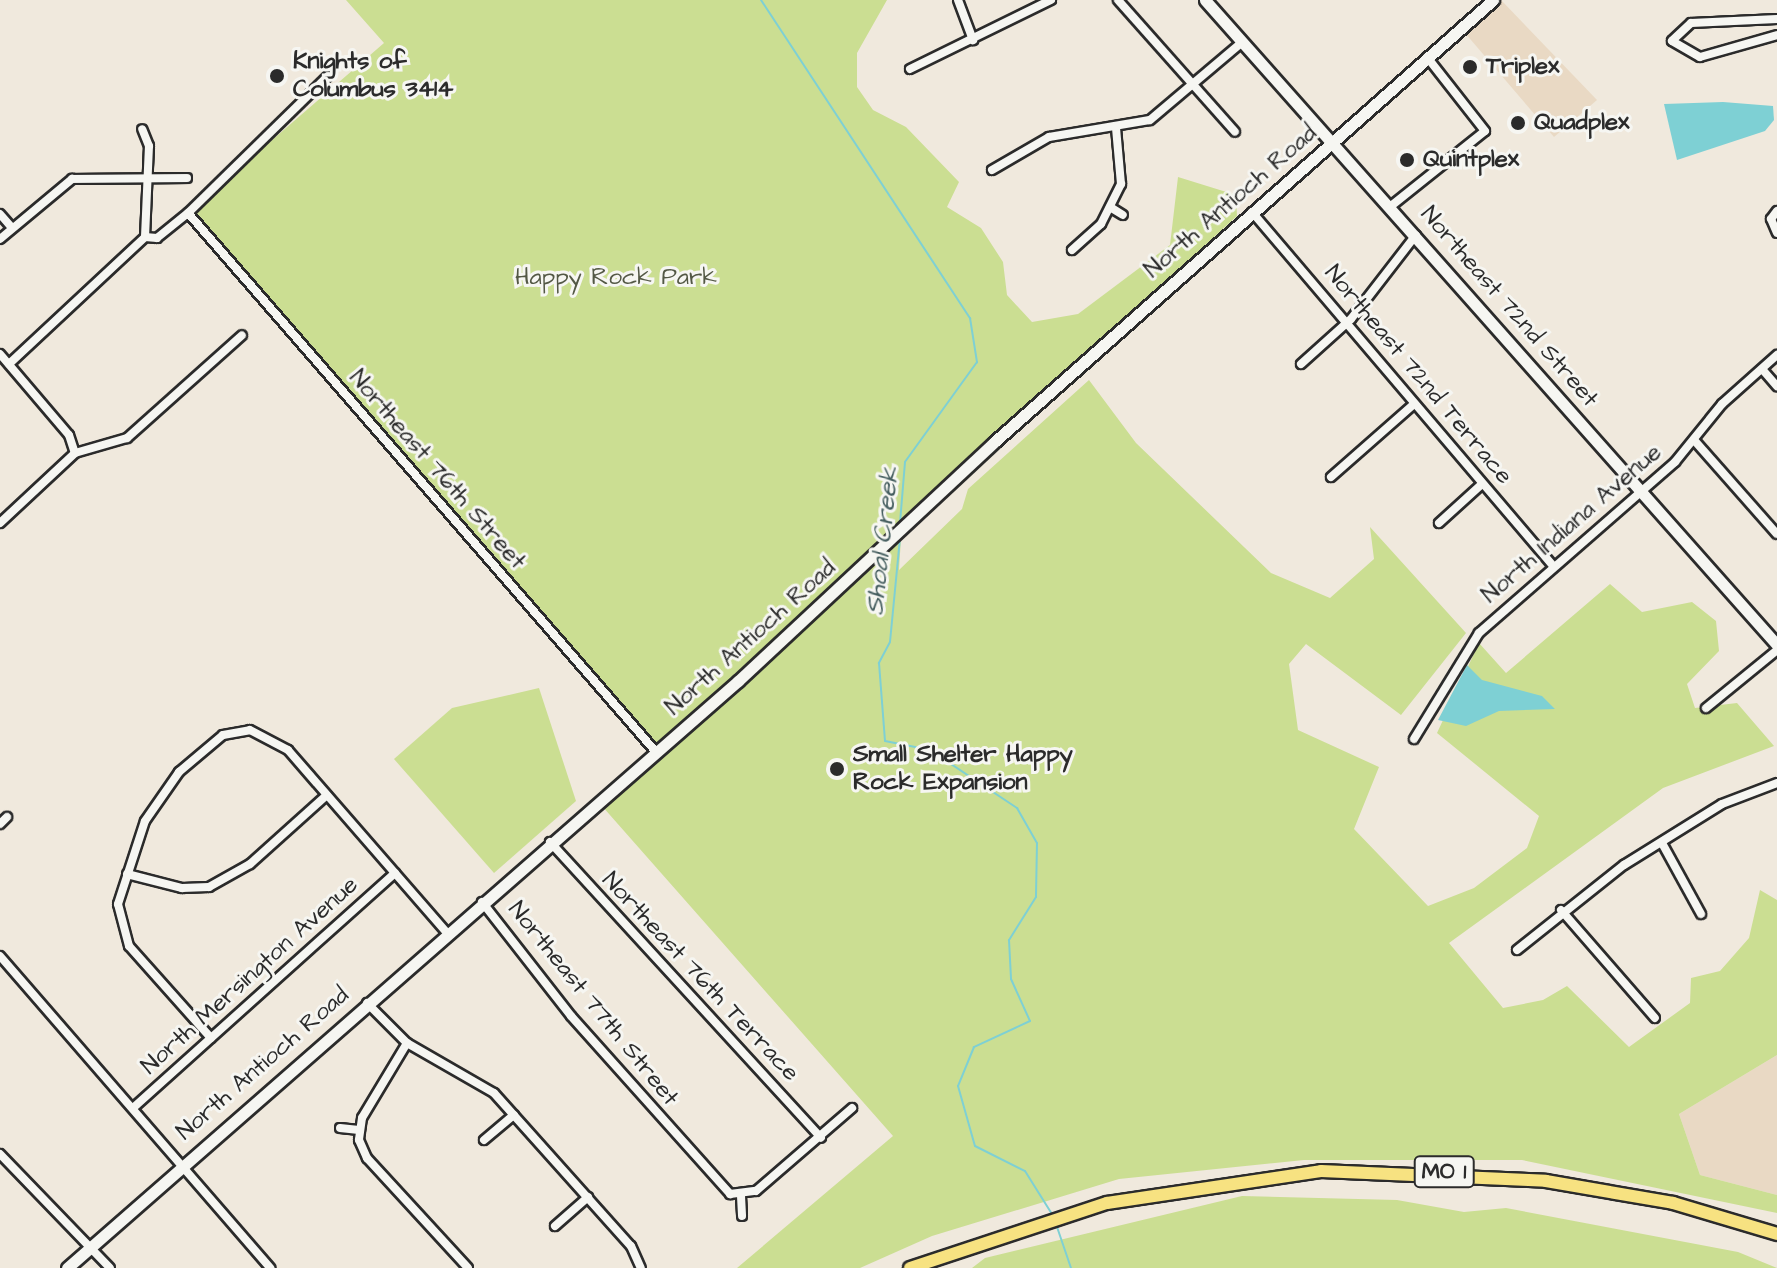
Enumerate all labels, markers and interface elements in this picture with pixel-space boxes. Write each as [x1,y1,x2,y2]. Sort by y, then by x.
place label: Knights of Columbus 3414 [293,48,453,104]
place label: Triplex [1486,53,1559,81]
marker: Triplex [1461,58,1479,76]
marker: Knights of Columbus 3414 [268,67,286,85]
place label: Quadplex [1534,109,1629,137]
marker: Quadplex [1509,114,1527,132]
street label: North Antioch Road [1139,119,1323,285]
place label: Quintplex [1423,146,1519,174]
marker: Quintplex [1398,151,1416,169]
street label: Northeast 72nd Street [1414,201,1604,413]
street label: Northeast 72nd Terrace [1318,260,1518,490]
park label: Happy Rock Park [515,264,717,292]
street label: Northeast 76th Street [342,364,532,576]
street label: North Indiana Avenue [1476,438,1668,610]
water label: Shoal Creek [860,465,906,617]
street label: North Antioch Road [660,554,842,722]
place label: Small Shelter Happy Rock Expansion [853,741,1073,797]
marker: Small Shelter Happy Rock Expansion [828,760,846,778]
street label: Northeast 76th Terrace [595,866,805,1088]
street label: North Mersington Avenue [136,871,364,1081]
street label: Northeast 77th Street [502,896,684,1112]
street label: North Antioch Road [171,981,355,1147]
road number: MO 1 [1412,1154,1476,1190]

